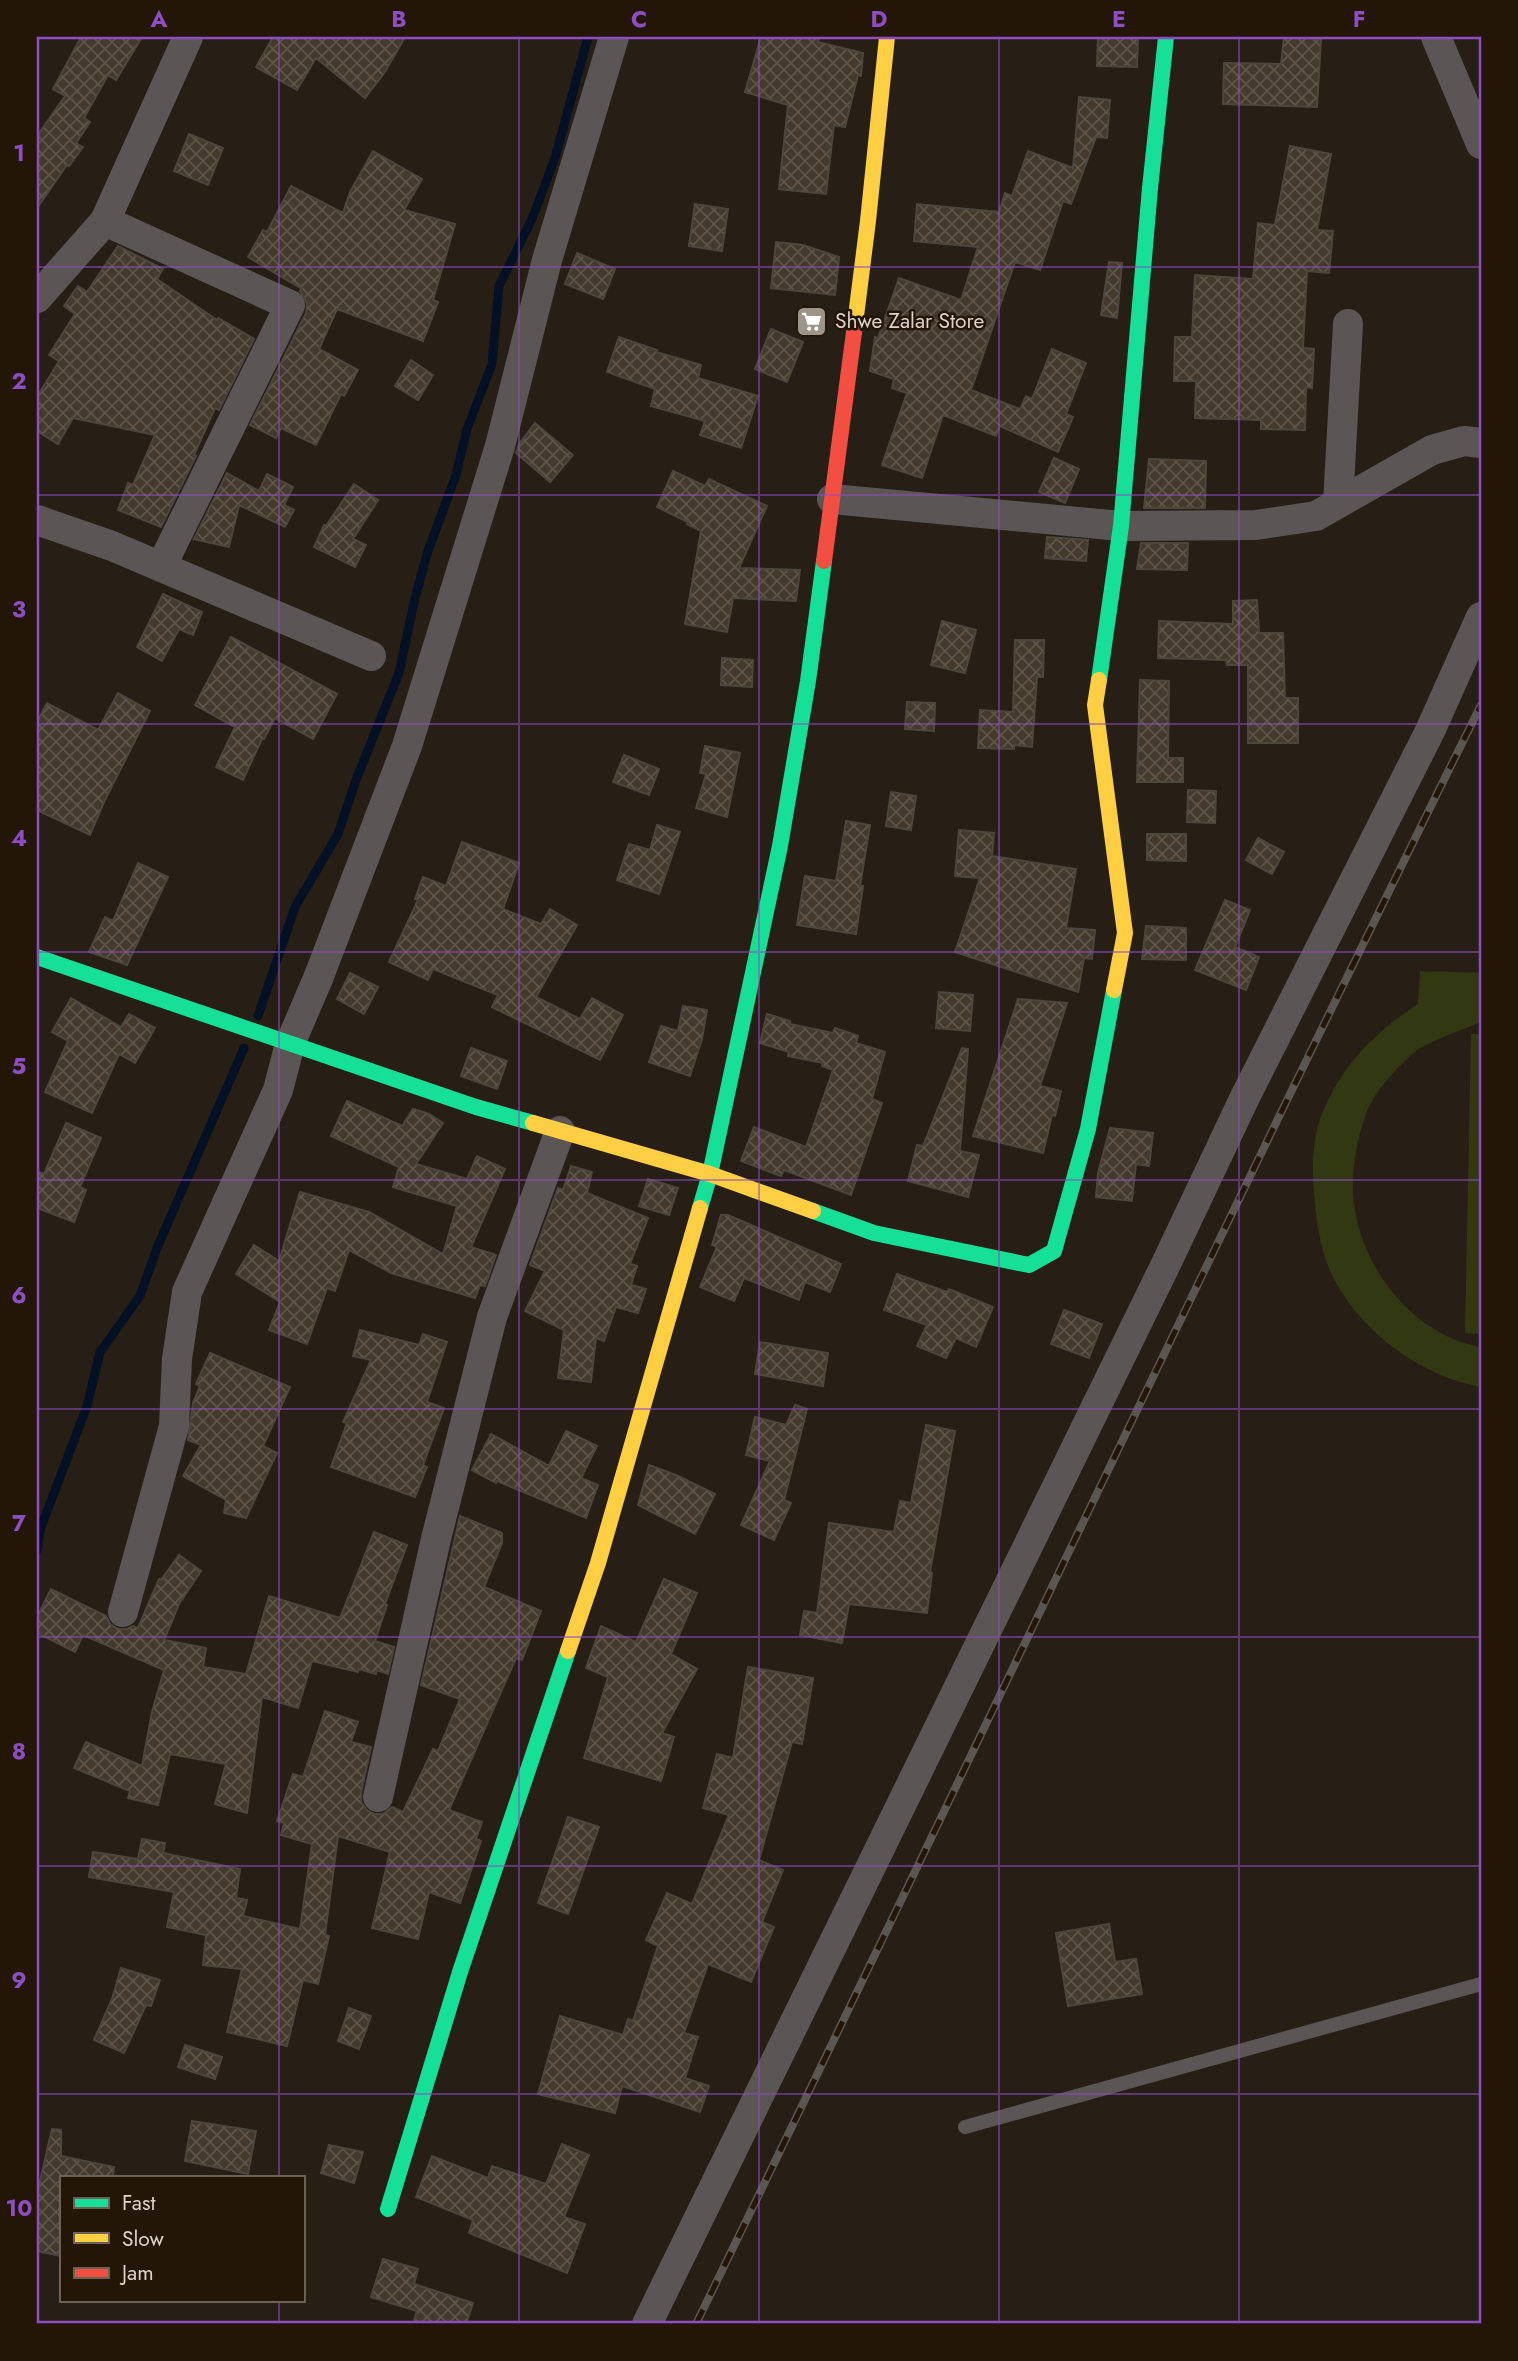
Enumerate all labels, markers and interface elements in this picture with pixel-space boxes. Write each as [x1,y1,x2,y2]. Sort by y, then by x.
text: A [150,2,168,36]
text: B [391,2,407,36]
text: C [631,2,647,36]
text: D [871,2,888,36]
text: E [1112,2,1126,36]
text: F [1353,2,1365,36]
text: 1 [13,136,25,170]
supermarket icon: Shwe Zalar Store [795,304,829,338]
place label: Shwe Zalar Store [835,306,984,336]
text: 2 [11,364,27,398]
text: 3 [12,592,26,626]
text: 4 [11,821,27,855]
text: 5 [12,1049,26,1083]
text: 6 [11,1278,27,1312]
text: 7 [12,1506,26,1540]
text: 8 [12,1734,26,1768]
text: 9 [11,1963,27,1997]
legend [60,2176,304,2302]
text: Fast [122,2188,155,2218]
text: 10 [6,2191,32,2225]
text: Slow [122,2224,164,2254]
text: Jam [119,2258,154,2288]

